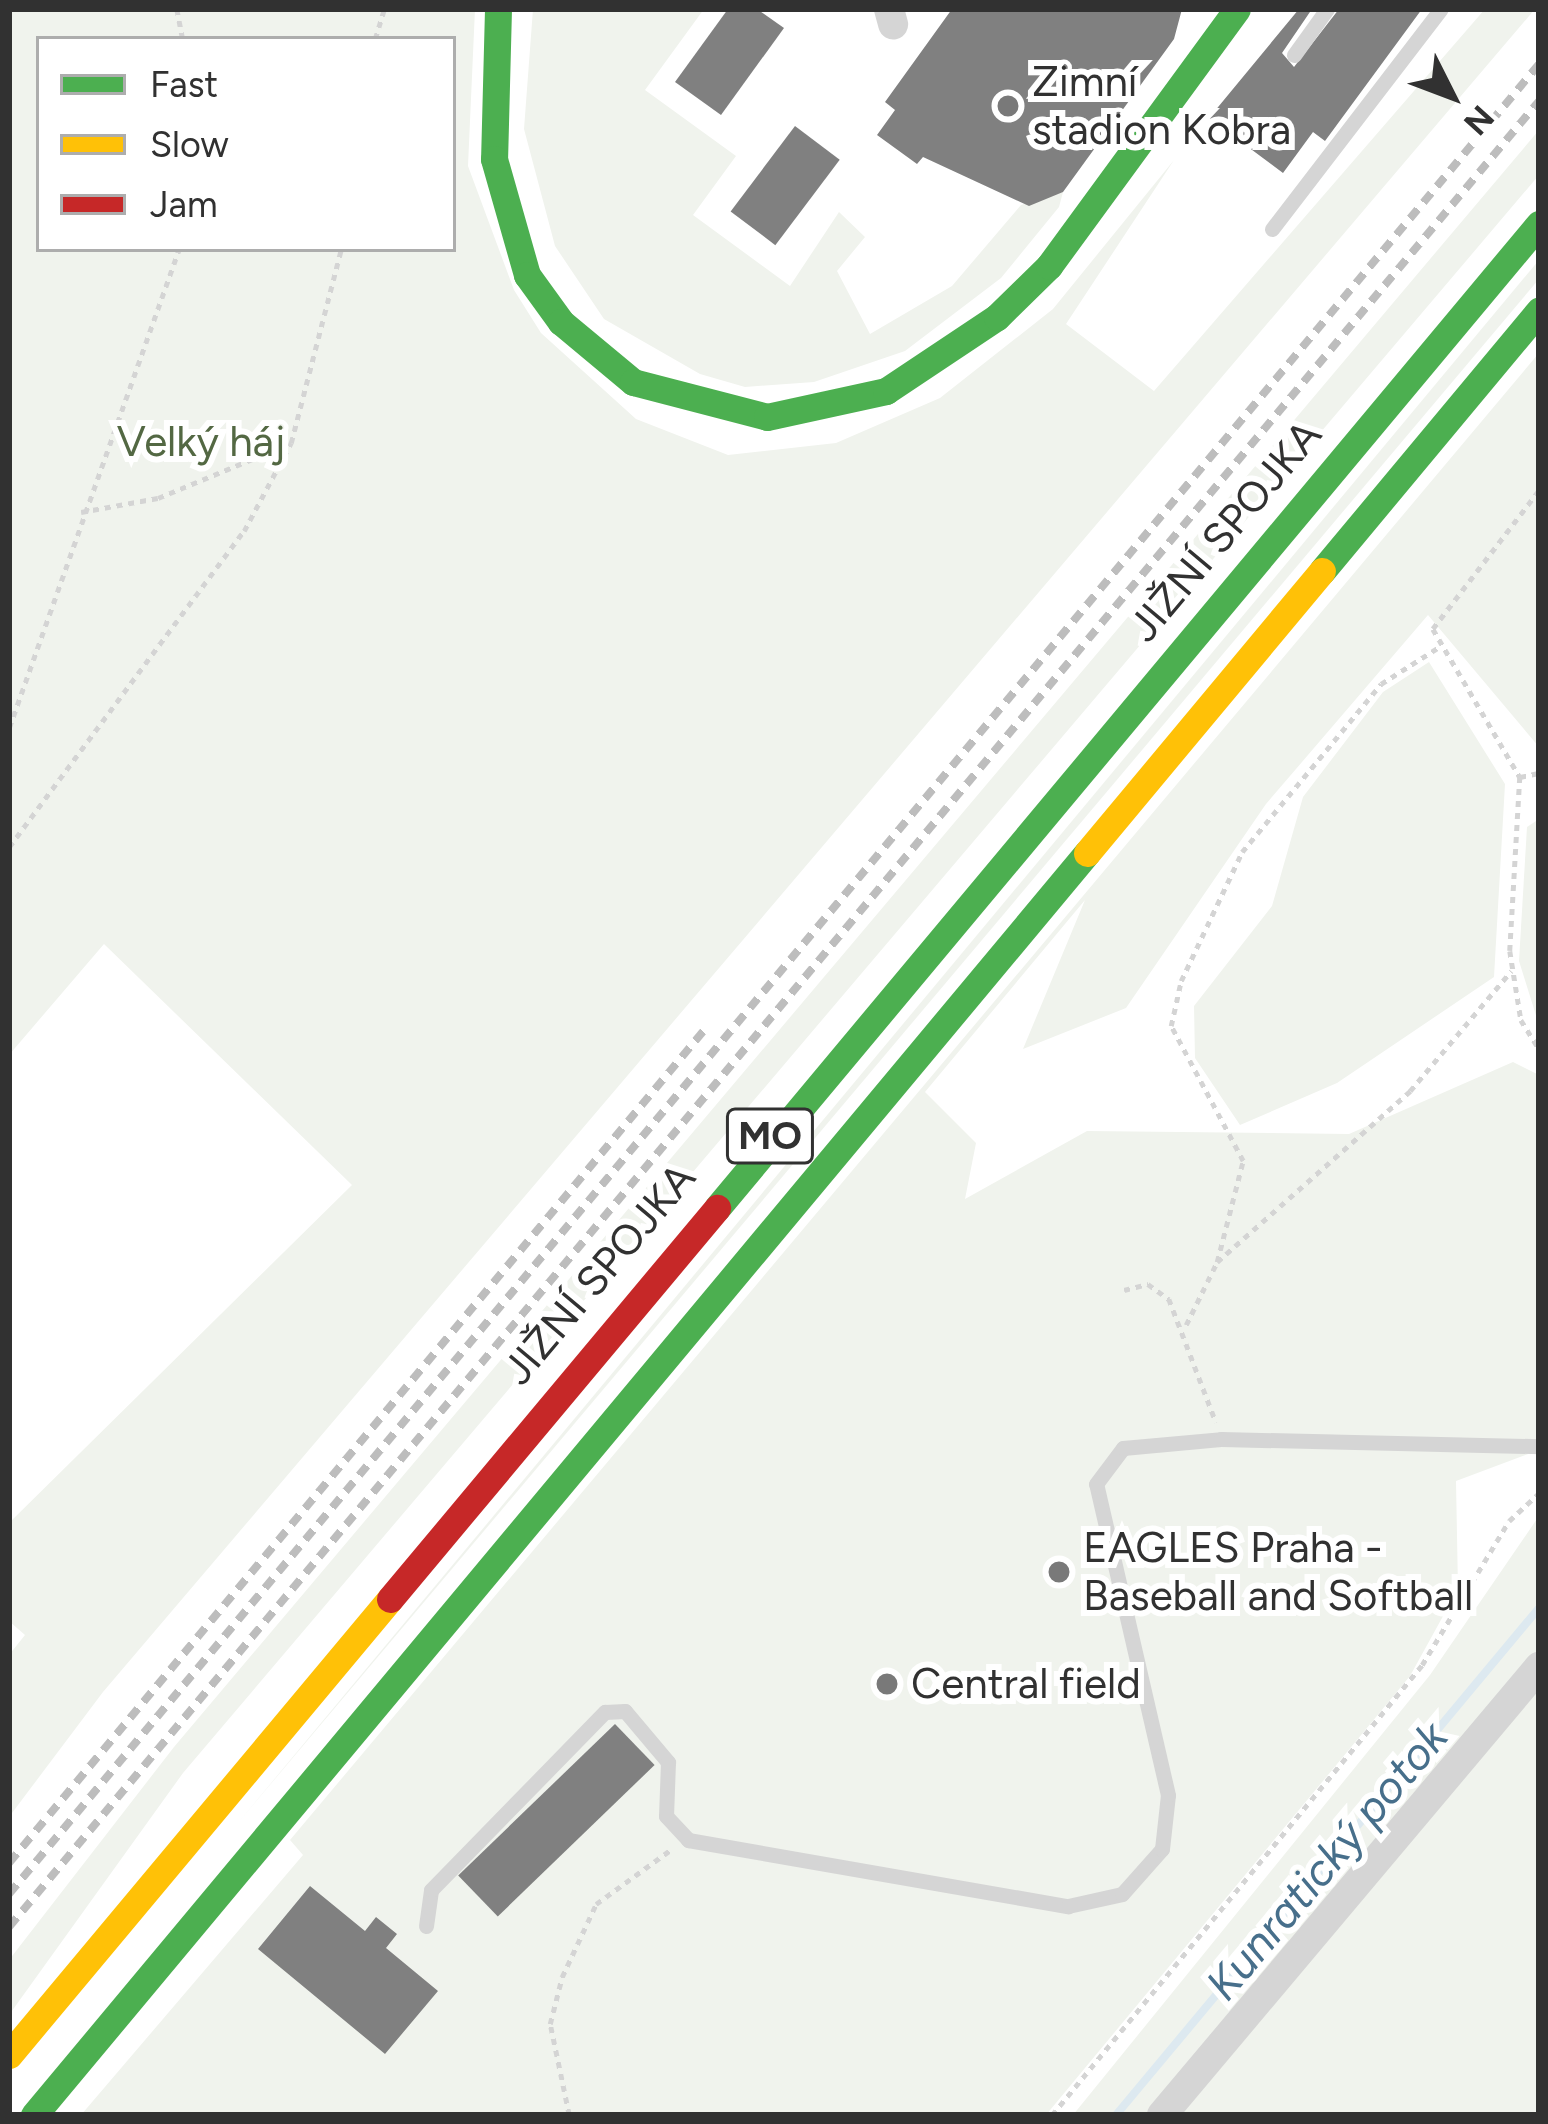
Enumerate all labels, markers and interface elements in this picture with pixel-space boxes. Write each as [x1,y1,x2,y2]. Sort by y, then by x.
legend [36,36,456,252]
north arrow [1392,36,1512,156]
place label: Zimní stadion Kobra [1032,57,1291,156]
text: Fast [150,63,218,106]
marker: Zimní stadion Kobra [995,93,1021,119]
text: N [1456,98,1502,143]
text: Slow [150,123,229,166]
text: Jam [150,183,218,226]
street label: JIŽNÍ SPOJKA [1118,410,1332,652]
park label: Velký háj [117,417,285,467]
road number: MO [725,1103,815,1169]
street label: JIŽNÍ SPOJKA [492,1153,706,1395]
place label: EAGLES Praha - Baseball and Softball [1083,1523,1473,1622]
marker: EAGLES Praha - Baseball and Softball [1046,1559,1072,1585]
place label: Central field [911,1659,1141,1709]
marker: Central field [874,1671,900,1697]
water label: Kunratický potok [1195,1711,1459,2011]

